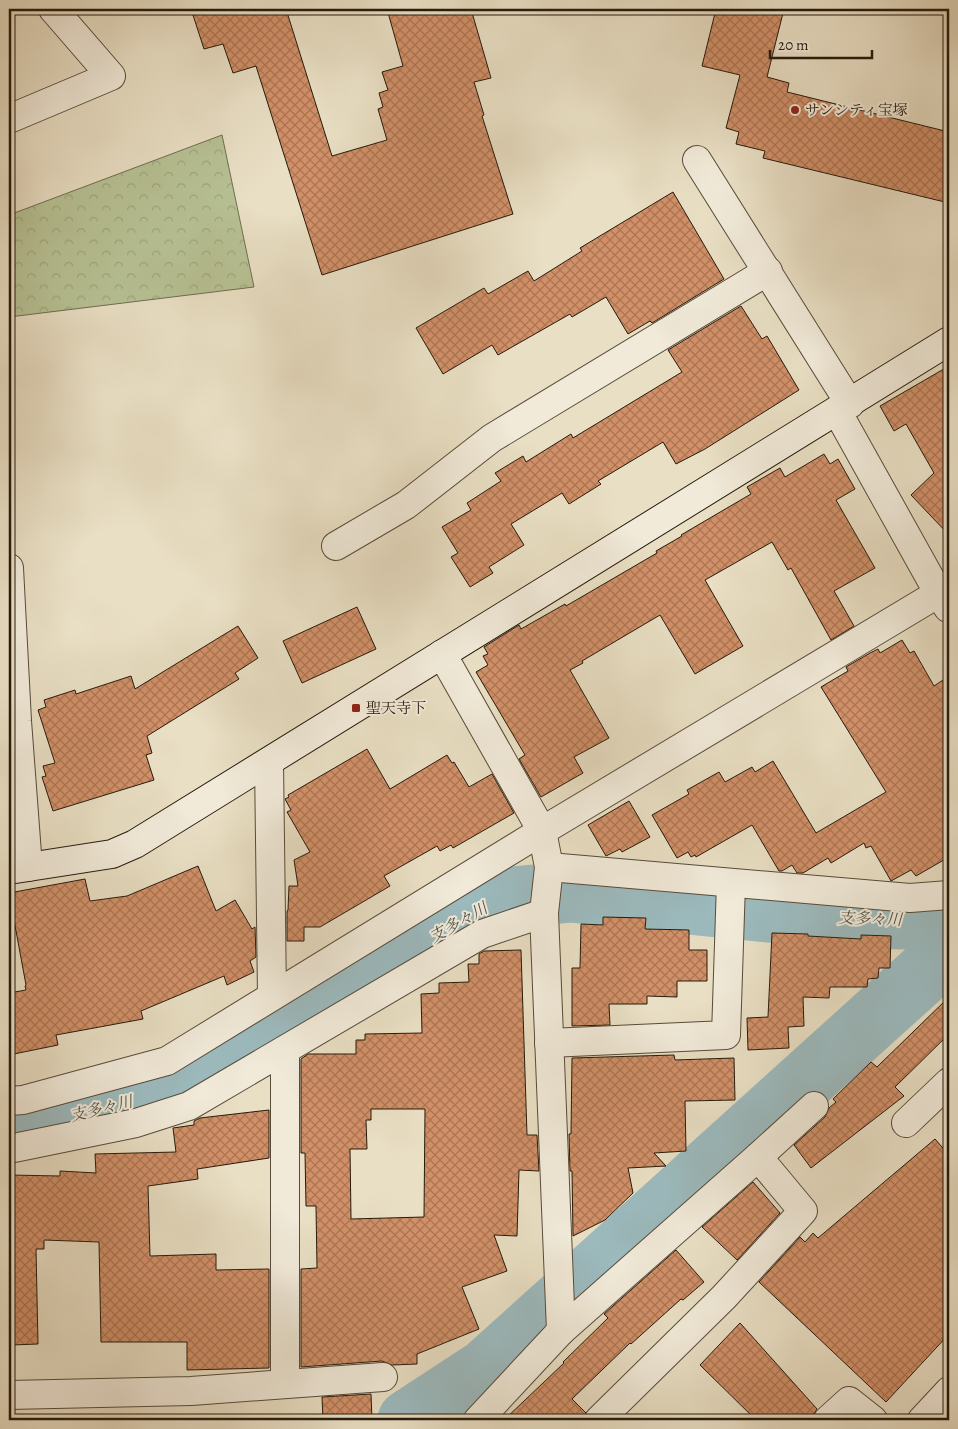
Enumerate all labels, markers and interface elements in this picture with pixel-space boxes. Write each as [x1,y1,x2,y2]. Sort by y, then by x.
scale bar [770,28,873,60]
text: 20 m [778,35,809,55]
place label: サンシティ宝塚 [805,100,908,120]
marker: サンシティ宝塚 [789,104,801,116]
place label: 聖天寺下 [366,698,426,718]
marker: 聖天寺下 [350,702,362,714]
water label: 支多々川 [425,896,493,948]
water label: 支多々川 [838,907,904,931]
water label: 支多々川 [68,1090,137,1127]

